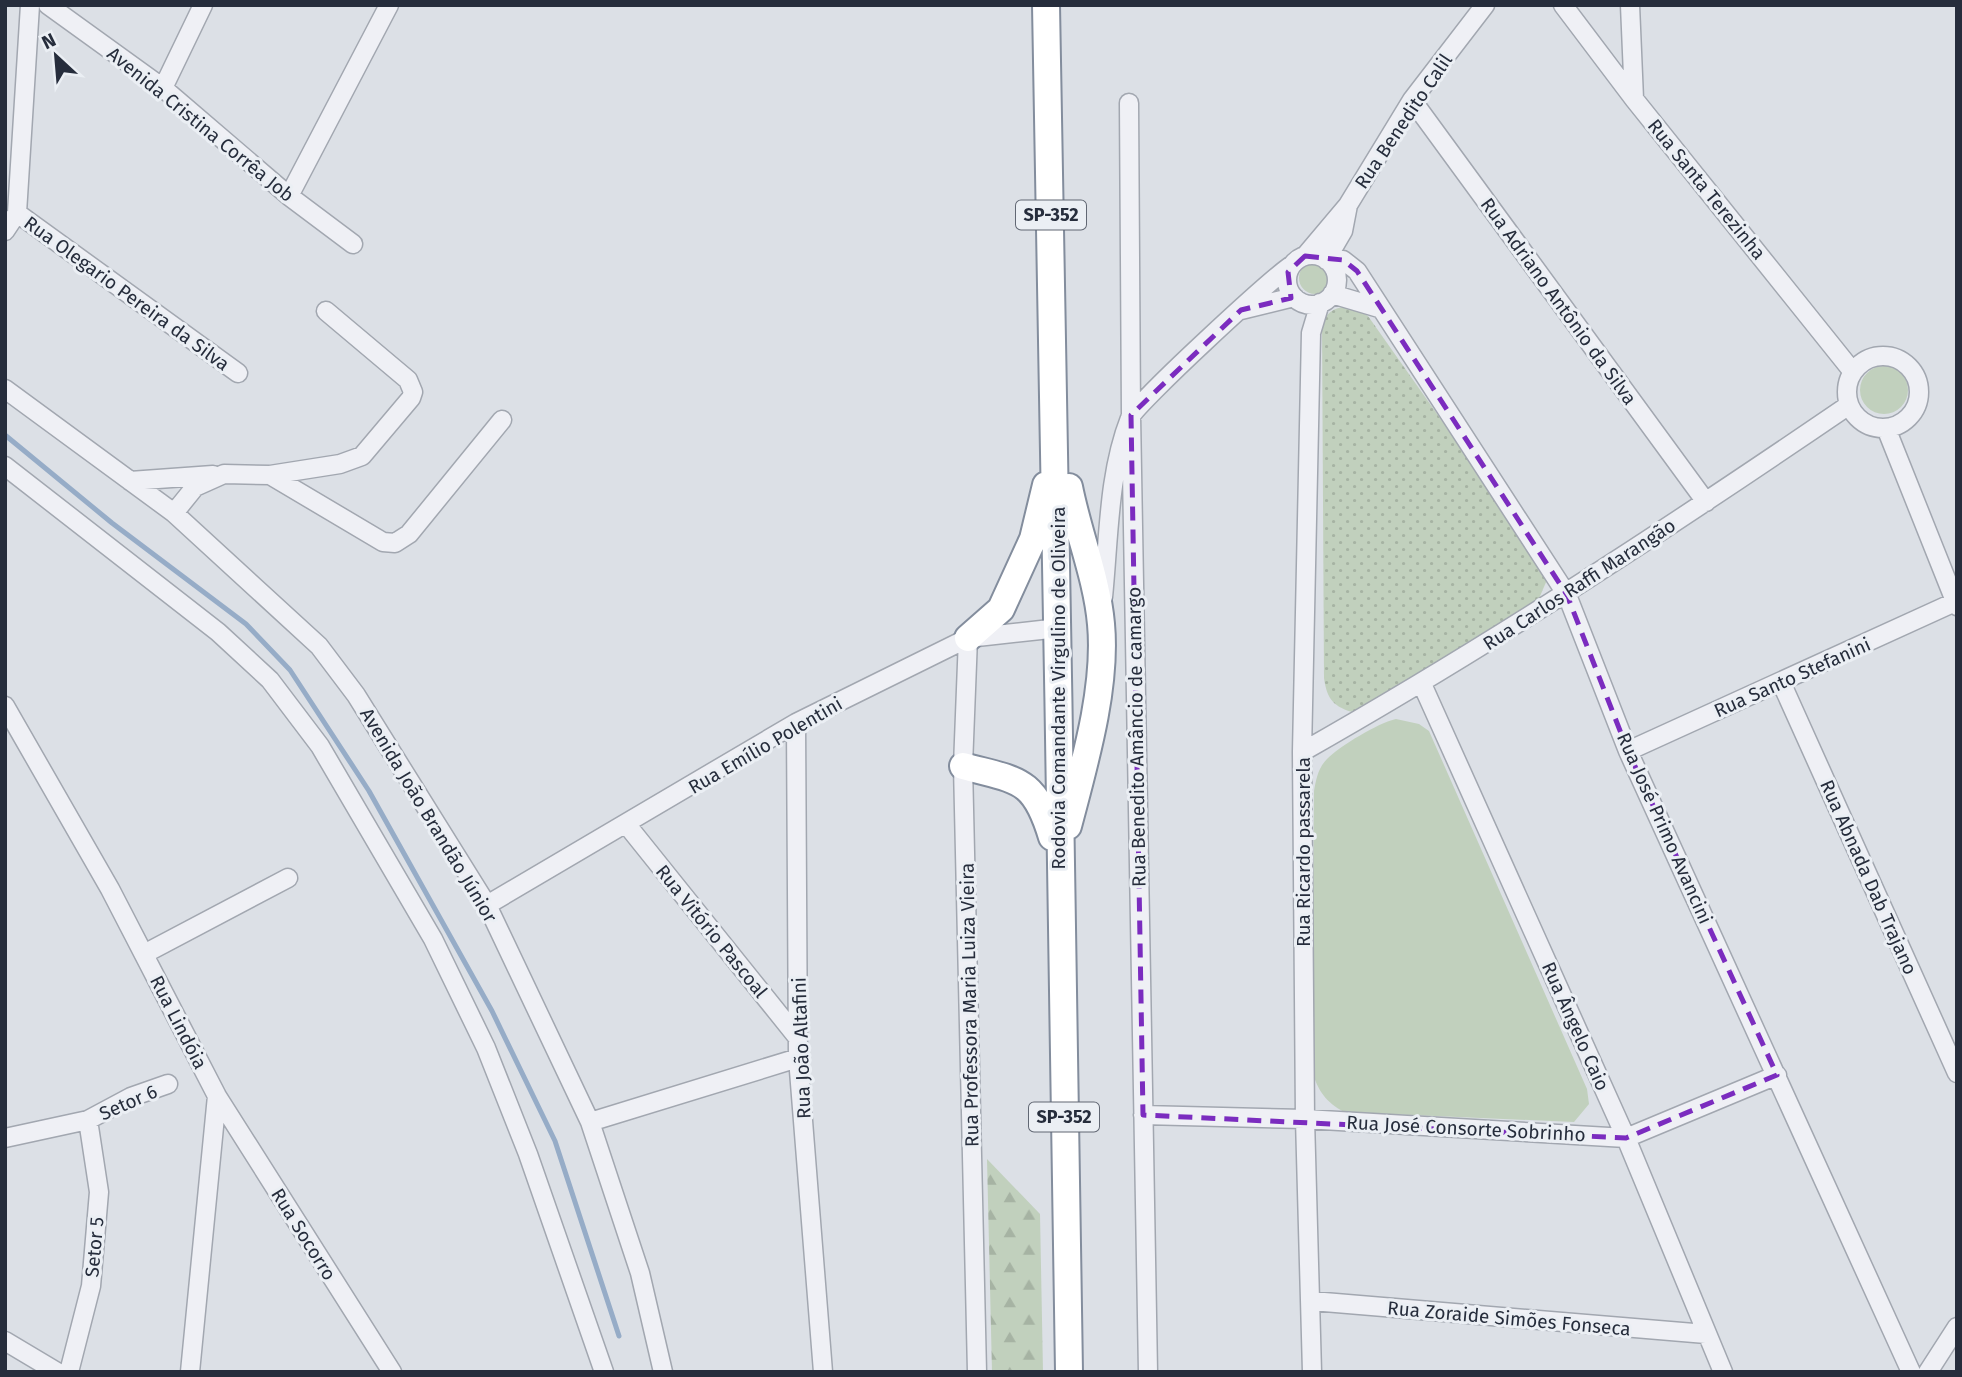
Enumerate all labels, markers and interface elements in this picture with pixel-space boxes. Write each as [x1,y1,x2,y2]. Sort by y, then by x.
north arrow [21,21,91,91]
text: N [38,28,59,54]
street label: Avenida Cristina Corrêa Job [103,42,299,207]
street label: Rua Benedito Calil [1350,49,1457,193]
street label: Rua Santa Terezinha [1643,114,1770,264]
street label: Rua Adriano Antônio da Silva [1476,193,1641,409]
road number: SP-352 [1016,200,1086,230]
street label: Rua Olegario Pereira da Silva [20,211,234,376]
street label: Rodovia Comandante Virgulino de Oliveira [1047,506,1070,870]
street label: Rua Carlos Raffi Marangão [1479,514,1680,655]
street label: Rua Benedito Amâncio de camargo [1122,587,1151,887]
street label: Rua Santo Stefanini [1710,633,1874,722]
street label: Rua Emílio Polentini [684,692,846,799]
street label: Avenida João Brandão Júnior [355,704,502,927]
street label: Rua José Primo Avancini [1612,729,1717,928]
street label: Rua Ricardo passarela [1292,757,1315,947]
street label: Rua Abnada Dab Trajano [1815,776,1922,978]
street label: Rua Vitório Pascoal [651,860,773,1003]
street label: Rua Professora Maria Luiza Vieira [956,863,983,1147]
street label: Rua Ângelo Caio [1537,958,1614,1094]
street label: Rua Lindóia [145,972,212,1073]
street label: Rua João Altafini [788,977,815,1119]
street label: Setor 6 [96,1080,161,1125]
road number: SP-352 [1029,1102,1099,1132]
street label: Rua José Consorte Sobrinho [1346,1111,1586,1146]
street label: Rua Socorro [266,1184,341,1285]
street label: Setor 5 [80,1216,109,1278]
street label: Rua Zoraide Simões Fonseca [1386,1296,1632,1341]

